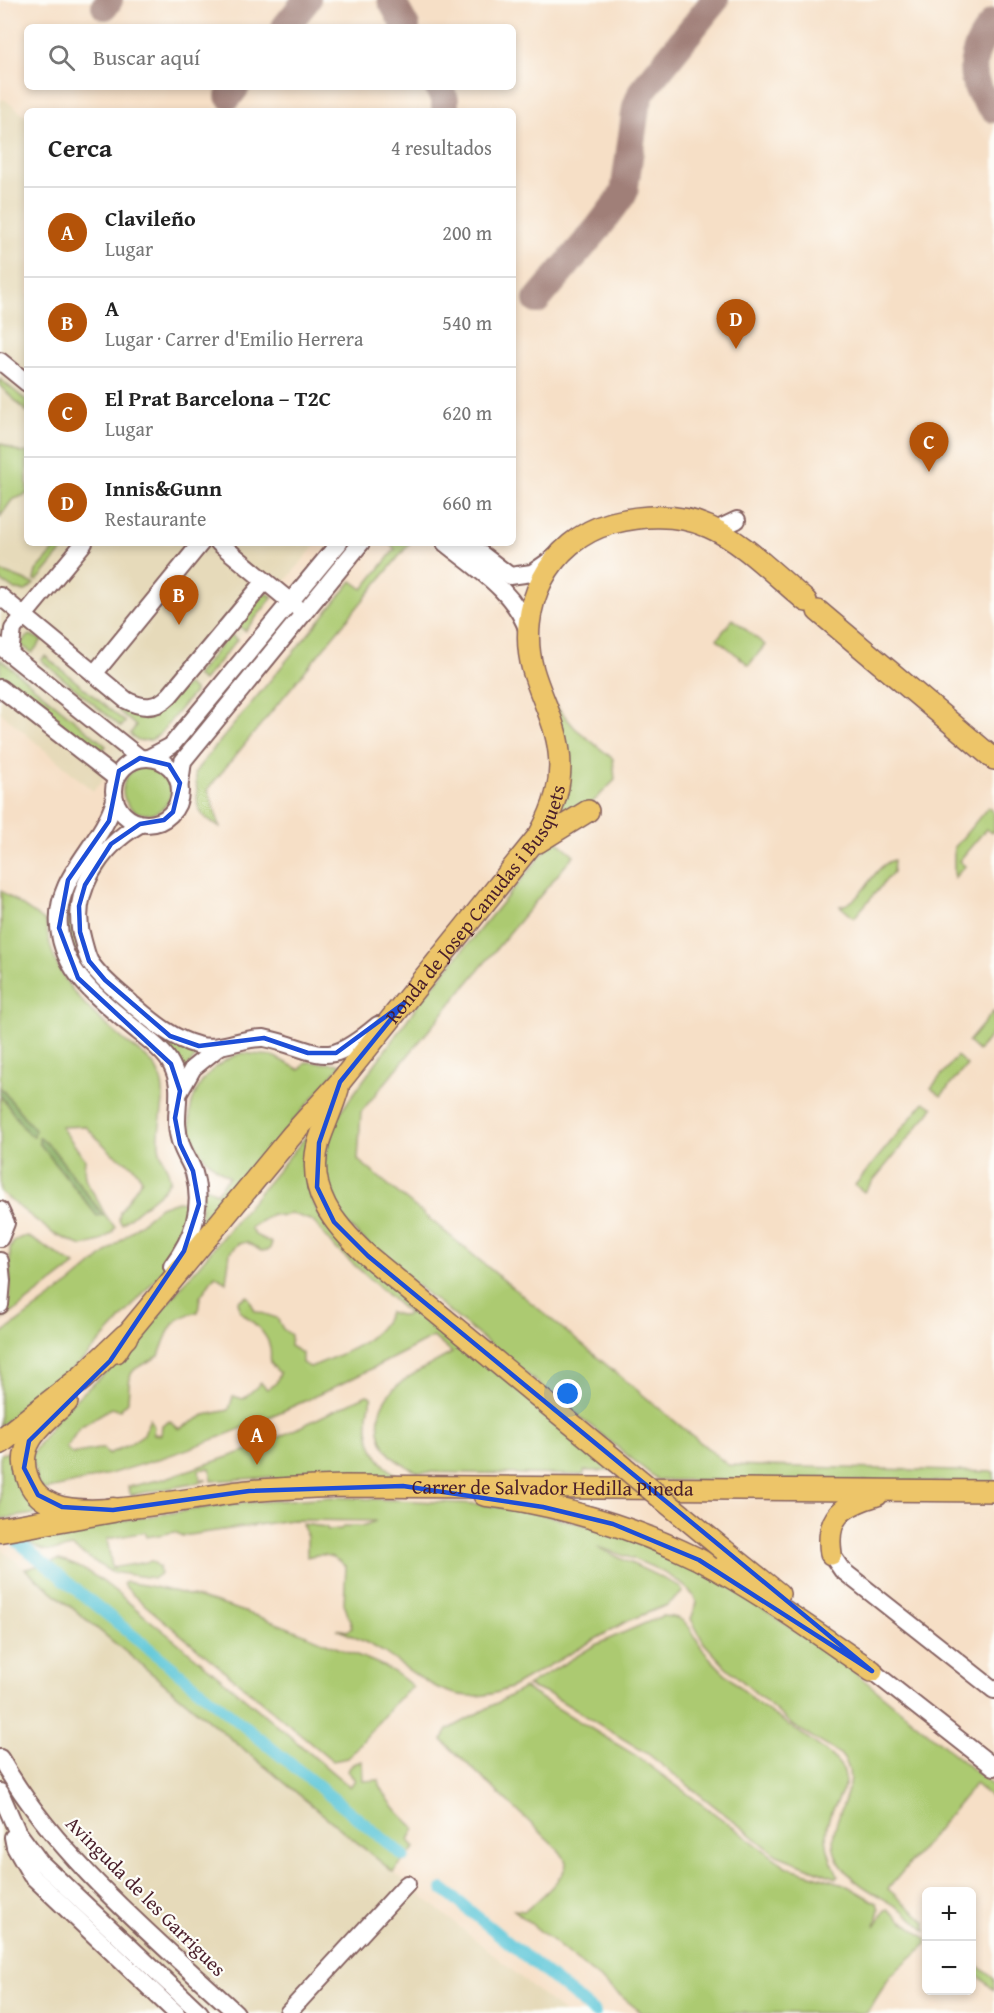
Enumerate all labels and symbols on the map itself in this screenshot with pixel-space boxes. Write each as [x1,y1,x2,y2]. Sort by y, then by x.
pin: D [716,300,756,349]
pin: C [910,422,948,472]
pin: B [160,576,198,625]
street label: Ronda de Josep Canudas i Busquets [378,782,572,1029]
your location [553,1379,582,1408]
pin: A [238,1416,276,1465]
street label: Carrer de Salvador Hedilla Pineda [412,1472,694,1503]
street label: Avinguda de les Garrigues [60,1809,233,1982]

